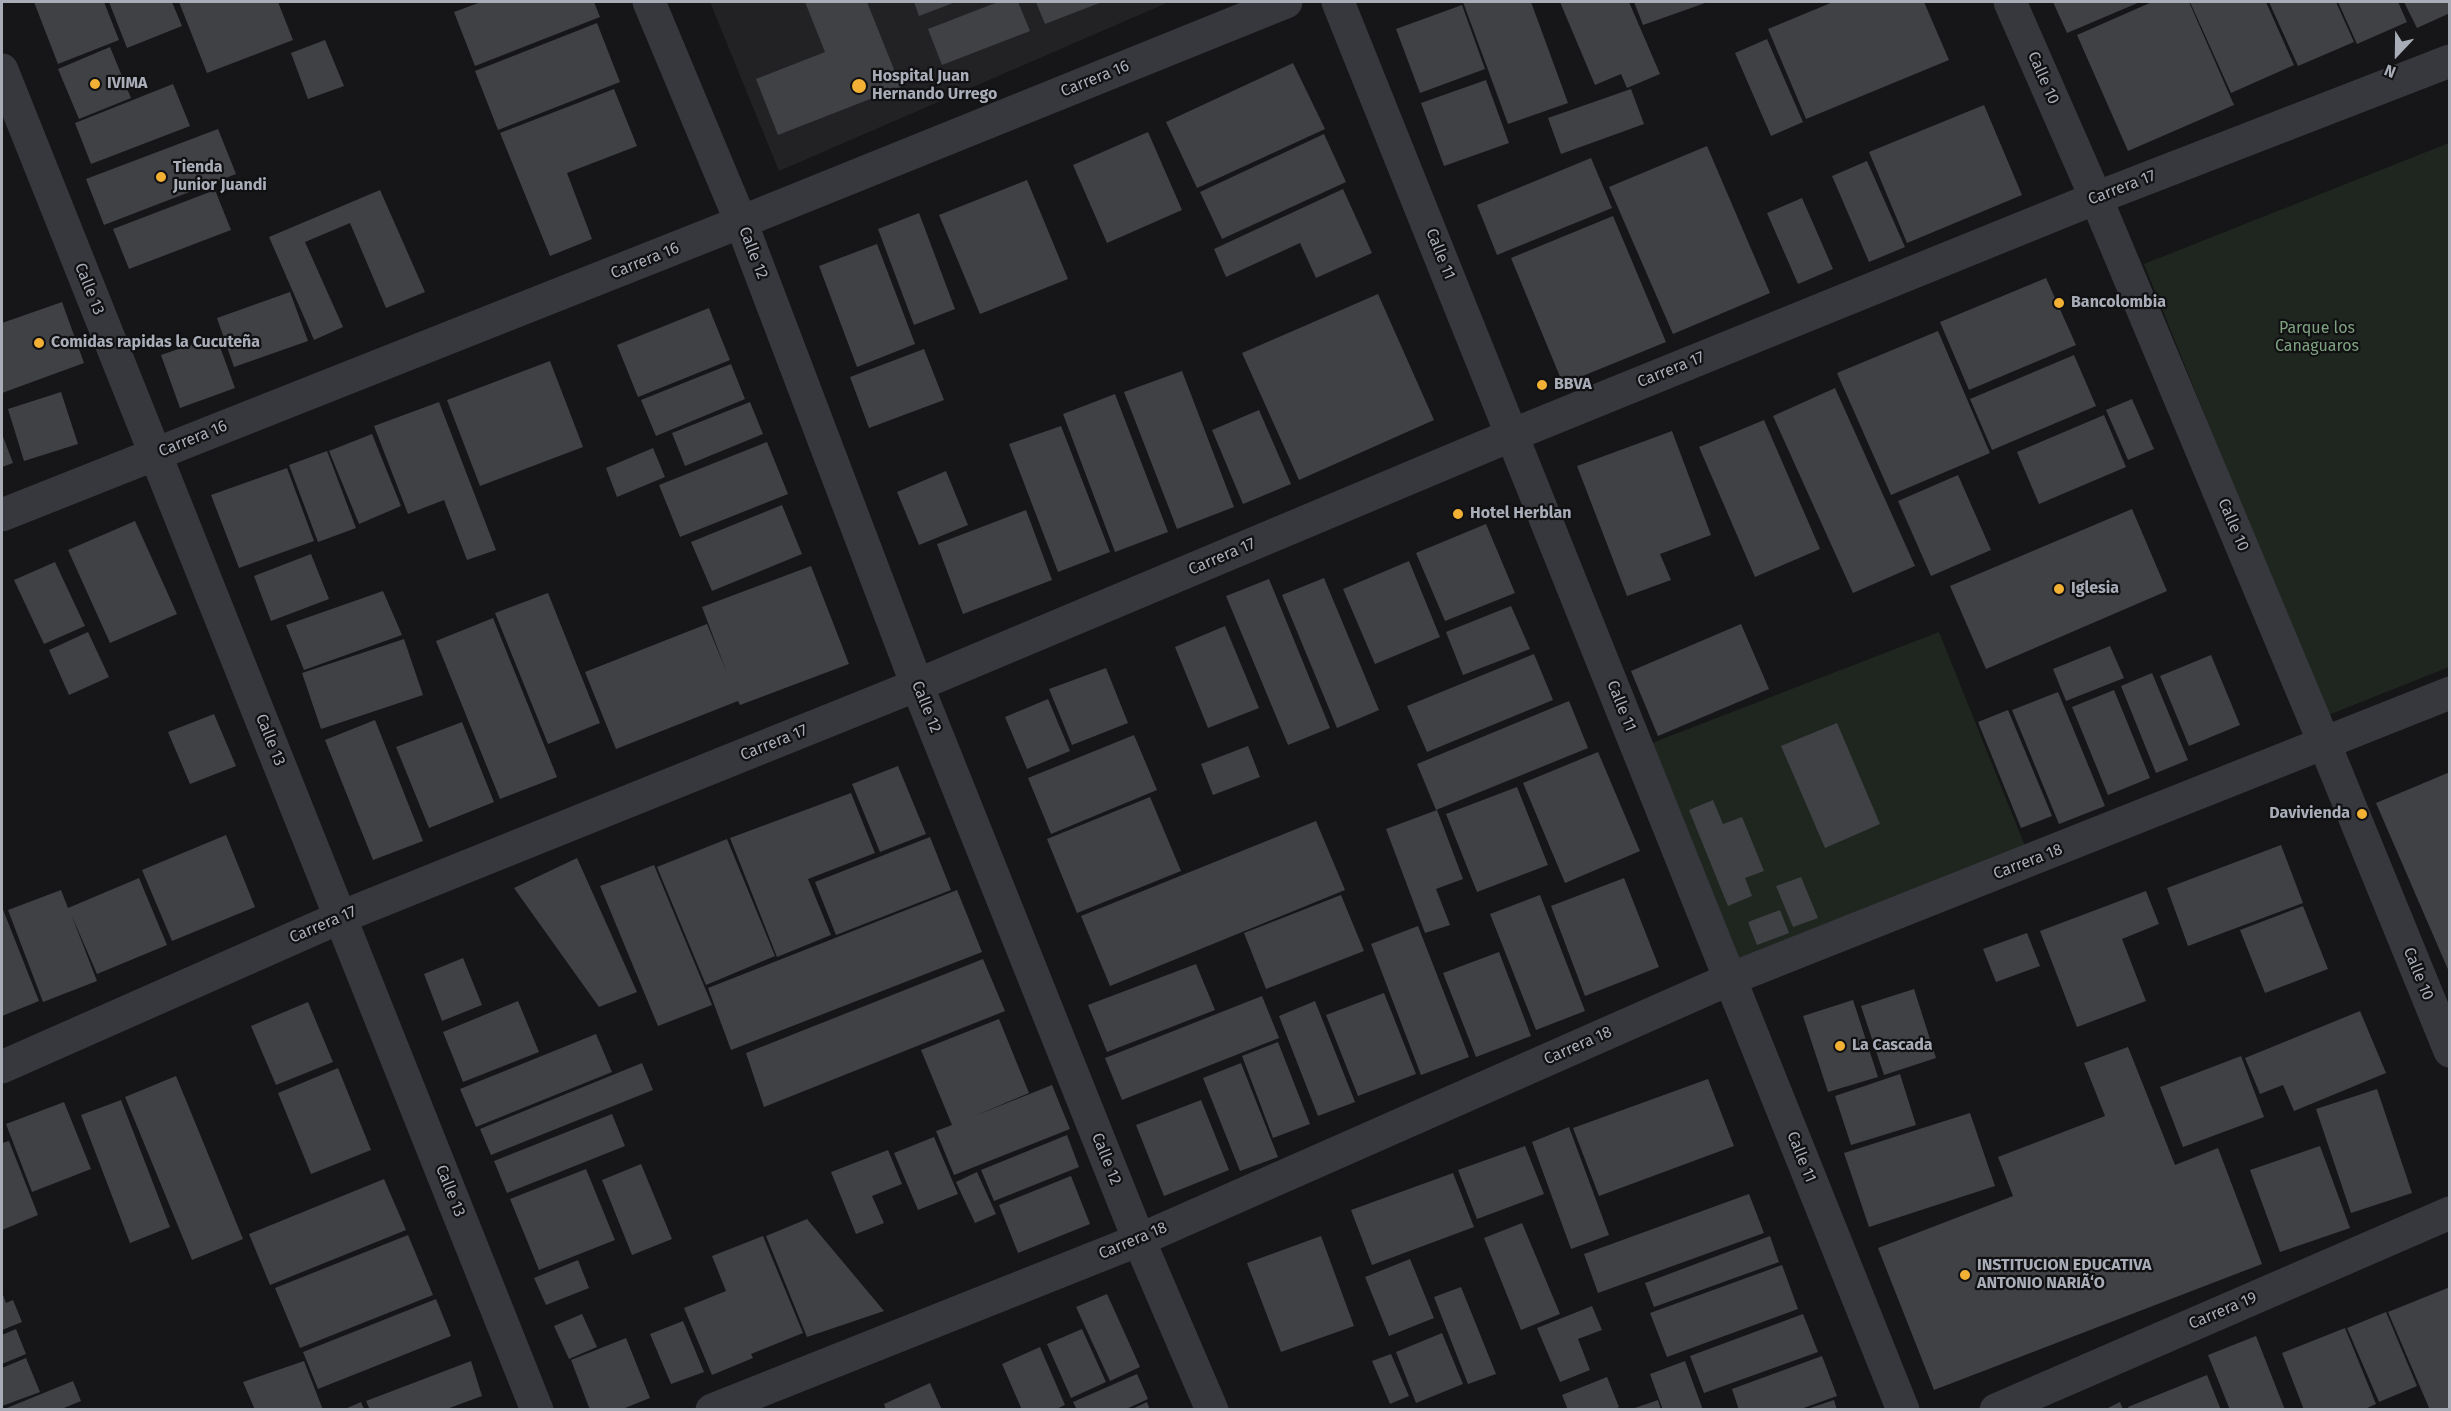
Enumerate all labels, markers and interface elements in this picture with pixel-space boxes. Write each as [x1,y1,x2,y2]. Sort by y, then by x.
north arrow [2367,24,2427,84]
street label: Calle 10 [2023,49,2063,107]
street label: Carrera 16 [1058,57,1132,101]
text: N [2382,60,2399,82]
place label: Hospital Juan Hernando Urrego [872,67,997,105]
place label: IVIMA [107,74,148,94]
marker: IVIMA [88,77,102,91]
marker: Hospital Juan Hernando Urrego [850,77,868,95]
place label: Tienda Junior Juandi [173,158,267,196]
street label: Carrera 17 [2086,166,2158,210]
marker: Tienda Junior Juandi [154,170,168,184]
street label: Calle 12 [734,224,772,282]
street label: Calle 11 [1421,226,1459,282]
street label: Carrera 16 [608,239,682,283]
street label: Calle 13 [70,260,108,318]
place label: Bancolombia [2071,293,2166,313]
marker: Bancolombia [2052,296,2066,310]
park label: Parque los Canaguaros [2275,319,2359,357]
place label: Comidas rapidas la Cucuteña [51,333,260,353]
marker: Comidas rapidas la Cucuteña [32,336,46,350]
street label: Carrera 17 [1635,348,1707,392]
place label: BBVA [1554,375,1592,395]
marker: BBVA [1535,378,1549,392]
street label: Carrera 16 [156,417,230,461]
street label: Calle 10 [2213,496,2253,554]
place label: Hotel Herblan [1470,504,1571,524]
marker: Hotel Herblan [1451,507,1465,521]
street label: Carrera 17 [1186,534,1258,580]
place label: Iglesia [2071,579,2119,599]
marker: Iglesia [2052,582,2066,596]
street label: Calle 12 [907,678,945,736]
street label: Calle 11 [1602,678,1640,734]
street label: Calle 13 [251,711,289,769]
street label: Carrera 17 [738,721,810,765]
place label: Davivienda [2269,804,2350,824]
marker: Davivienda [2355,807,2369,821]
street label: Carrera 18 [1991,840,2065,884]
street label: Carrera 17 [287,902,359,948]
street label: Calle 10 [2399,945,2437,1003]
street label: Carrera 18 [1541,1023,1615,1069]
place label: La Cascada [1852,1036,1933,1056]
marker: La Cascada [1833,1039,1847,1053]
street label: Calle 11 [1782,1129,1820,1185]
street label: Calle 12 [1087,1130,1125,1188]
street label: Calle 13 [431,1162,469,1220]
street label: Carrera 18 [1096,1218,1170,1264]
place label: INSTITUCION EDUCATIVA ANTONIO NARIÃ‘O [1977,1256,2152,1294]
marker: INSTITUCION EDUCATIVA ANTONIO NARIÃ‘O [1958,1268,1972,1282]
street label: Carrera 19 [2186,1288,2260,1334]

